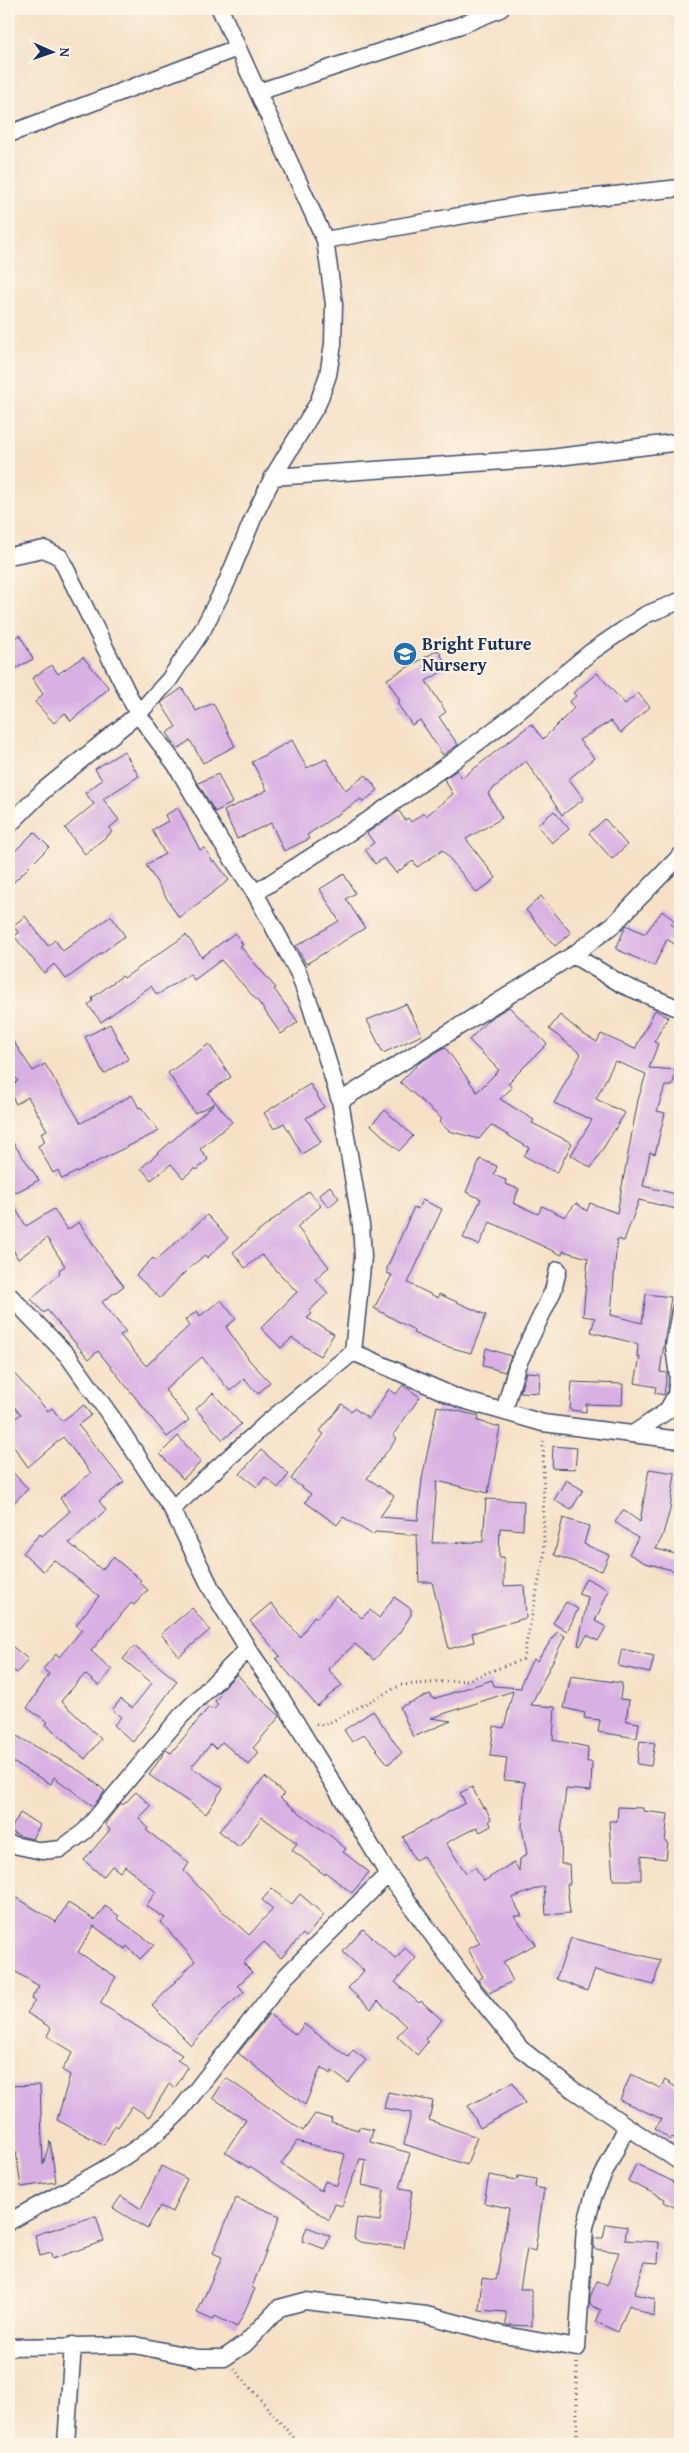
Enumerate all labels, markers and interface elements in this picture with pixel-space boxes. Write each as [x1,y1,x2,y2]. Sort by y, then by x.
north arrow [28,28,78,78]
text: N [55,47,75,58]
place label: Bright Future Nursery [422,630,532,678]
school or university icon: Bright Future Nursery [392,641,418,667]

